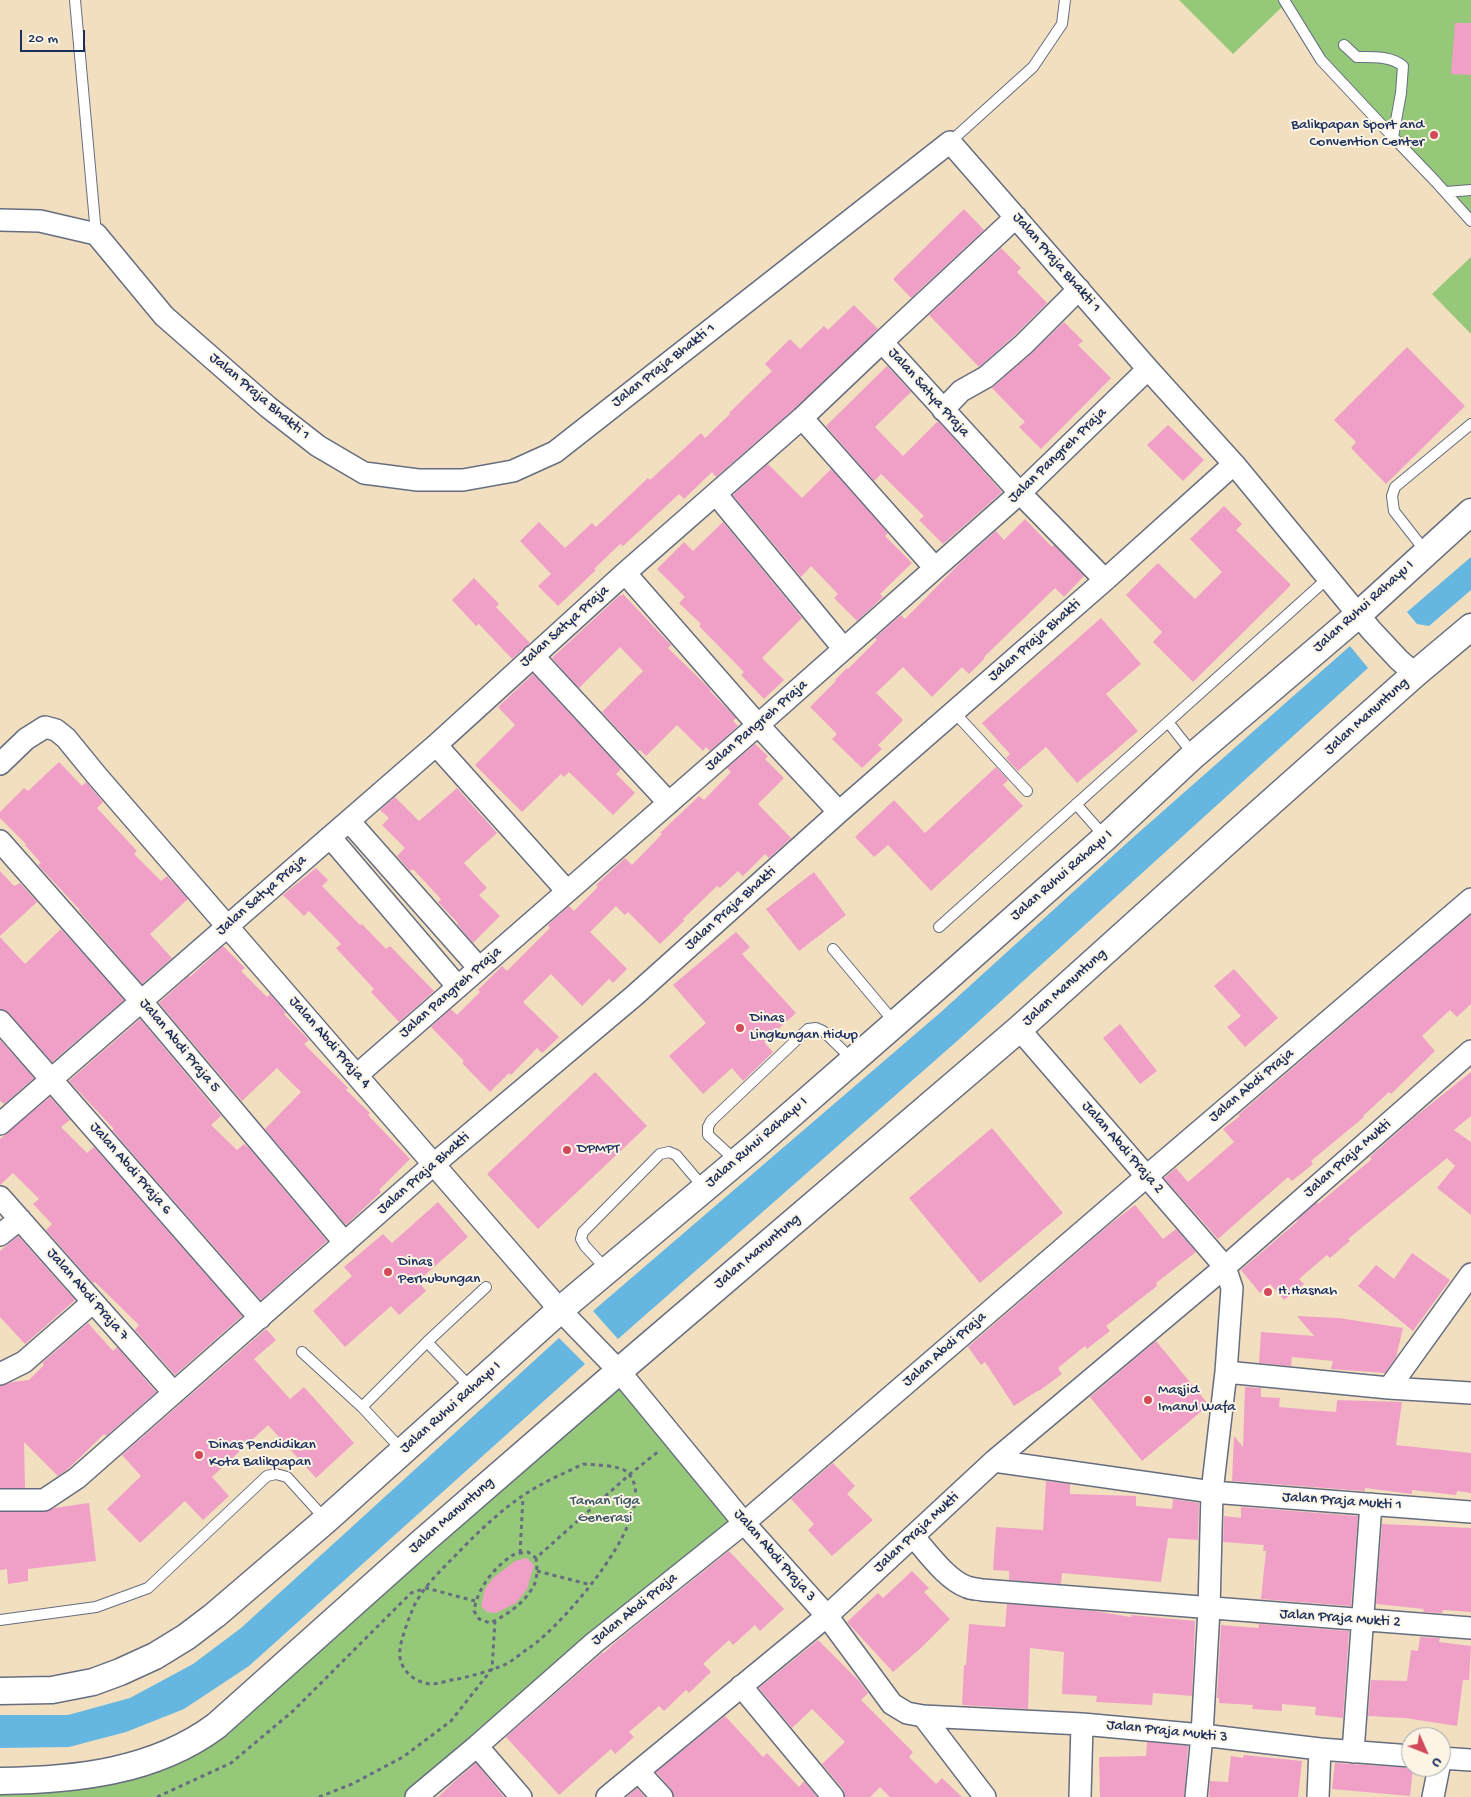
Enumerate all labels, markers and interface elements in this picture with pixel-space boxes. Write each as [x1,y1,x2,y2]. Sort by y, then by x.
scale bar [22,20,88,52]
text: 20 m [28,30,58,48]
place label: Balikpapan Sport and Convention Center [1291,117,1424,152]
marker: Balikpapan Sport and Convention Center [1428,129,1440,141]
street label: Jalan Praja Bhakti 1 [1008,209,1104,317]
street label: Jalan Praja Bhakti 1 [609,320,719,412]
street label: Jalan Satya Praja [883,345,973,441]
street label: Jalan Praja Bhakti 1 [205,349,313,445]
street label: Jalan Pangreh Praja [1005,404,1111,508]
street label: Jalan Ruhui Rahayu I [1310,557,1418,657]
street label: Jalan Satya Praja [517,582,613,672]
street label: Jalan Praja Bhakti [985,596,1085,686]
street label: Jalan Manuntung [1321,674,1413,760]
street label: Jalan Pangreh Praja [702,677,812,775]
street label: Jalan Ruhui Rahayu I [1007,827,1117,925]
street label: Jalan Satya Praja [213,852,311,940]
street label: Jalan Praja Bhakti [682,863,780,955]
street label: Jalan Pangreh Praja [396,944,506,1042]
street label: Jalan Manuntung [1019,945,1111,1031]
street label: Jalan Abdi Praja 4 [284,993,374,1093]
street label: Jalan Abdi Praja 5 [135,995,223,1097]
place label: Dinas Lingkungan Hidup [750,1010,858,1045]
marker: Dinas Lingkungan Hidup [734,1022,746,1034]
street label: Jalan Abdi Praja [1206,1045,1298,1127]
street label: Jalan Ruhui Rahayu I [702,1094,812,1192]
street label: Jalan Abdi Praja 2 [1077,1098,1167,1198]
street label: Jalan Praja Mukti [1300,1116,1396,1202]
street label: Jalan Abdi Praja 6 [85,1119,175,1219]
street label: Jalan Praja Bhakti [374,1129,474,1219]
place label: DPMPT [577,1141,620,1159]
marker: DPMPT [561,1144,573,1156]
street label: Jalan Manuntung [711,1211,805,1293]
street label: Jalan Abdi Praja 7 [42,1245,132,1345]
place label: Dinas Perhubungan [398,1254,480,1289]
marker: Dinas Perhubungan [382,1266,394,1278]
place label: H.Hasnah [1278,1283,1337,1301]
marker: H.Hasnah [1262,1286,1274,1298]
street label: Jalan Abdi Praja [899,1309,991,1391]
street label: Jalan Ruhui Rahayu I [397,1358,505,1458]
place label: Masjid Imanul Wafa [1158,1382,1236,1417]
marker: Masjid Imanul Wafa [1142,1394,1154,1406]
place label: Dinas Pendidikan Kota Balikpapan [209,1437,316,1472]
marker: Dinas Pendidikan Kota Balikpapan [193,1449,205,1461]
street label: Jalan Manuntung [406,1474,498,1558]
street label: Jalan Praja Mukti [871,1489,963,1577]
street label: Jalan Praja Mukti 1 [1282,1489,1402,1515]
park label: Taman Tiga Generasi [570,1493,640,1528]
street label: Jalan Abdi Praja 3 [729,1506,819,1606]
street label: Jalan Abdi Praja [588,1570,682,1650]
street label: Jalan Praja Mukti 2 [1279,1606,1401,1632]
street label: Jalan Praja Mukti 3 [1106,1717,1228,1747]
north arrow [1401,1727,1451,1777]
text: U [1428,1753,1445,1771]

